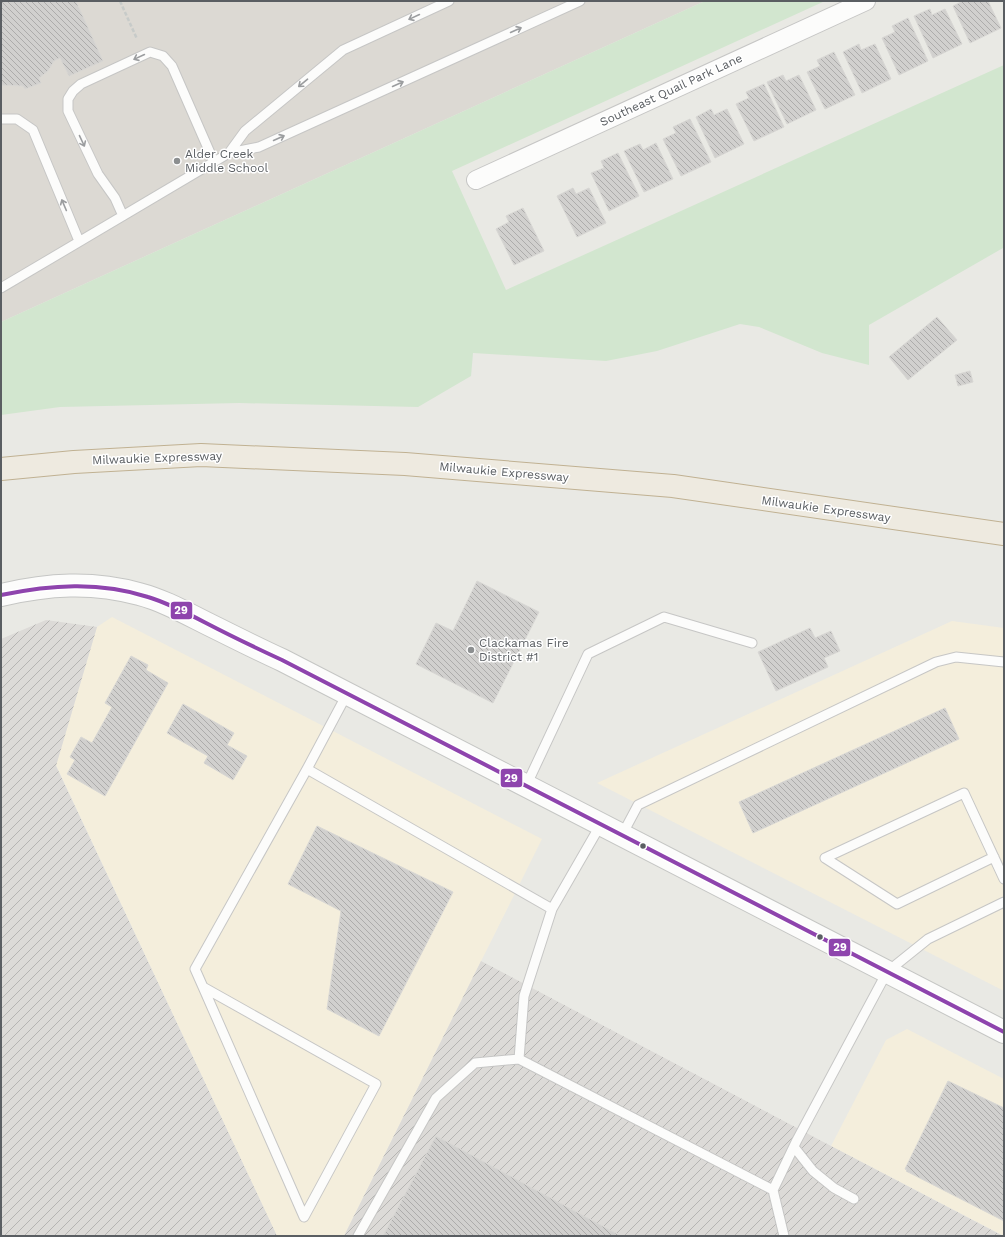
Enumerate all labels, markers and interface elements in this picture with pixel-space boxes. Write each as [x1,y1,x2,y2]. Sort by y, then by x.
one-way arrow [408,14,420,21]
one-way arrow [510,26,522,33]
street label: Southeast Quail Park Lane [598,51,745,129]
one-way arrow [134,54,146,61]
one-way arrow [297,78,308,87]
one-way arrow [391,80,403,87]
one-way arrow [273,134,285,141]
one-way arrow [79,135,86,147]
place label: Alder Creek Middle School [185,147,268,175]
marker: Alder Creek Middle School [172,156,182,166]
one-way arrow [60,200,68,212]
street label: Milwaukie Expressway [92,449,223,467]
street label: Milwaukie Expressway [439,459,570,485]
street label: Milwaukie Expressway [761,493,892,525]
line badge: 29 [170,601,193,620]
text: 29 [174,604,188,617]
place label: Clackamas Fire District #1 [479,636,569,664]
marker: Clackamas Fire District #1 [466,645,476,655]
line badge: 29 [500,768,523,788]
text: 29 [504,772,518,785]
unlabelled marker [638,841,648,851]
unlabelled marker [815,932,825,942]
line badge: 29 [828,938,851,957]
text: 29 [833,941,847,954]

